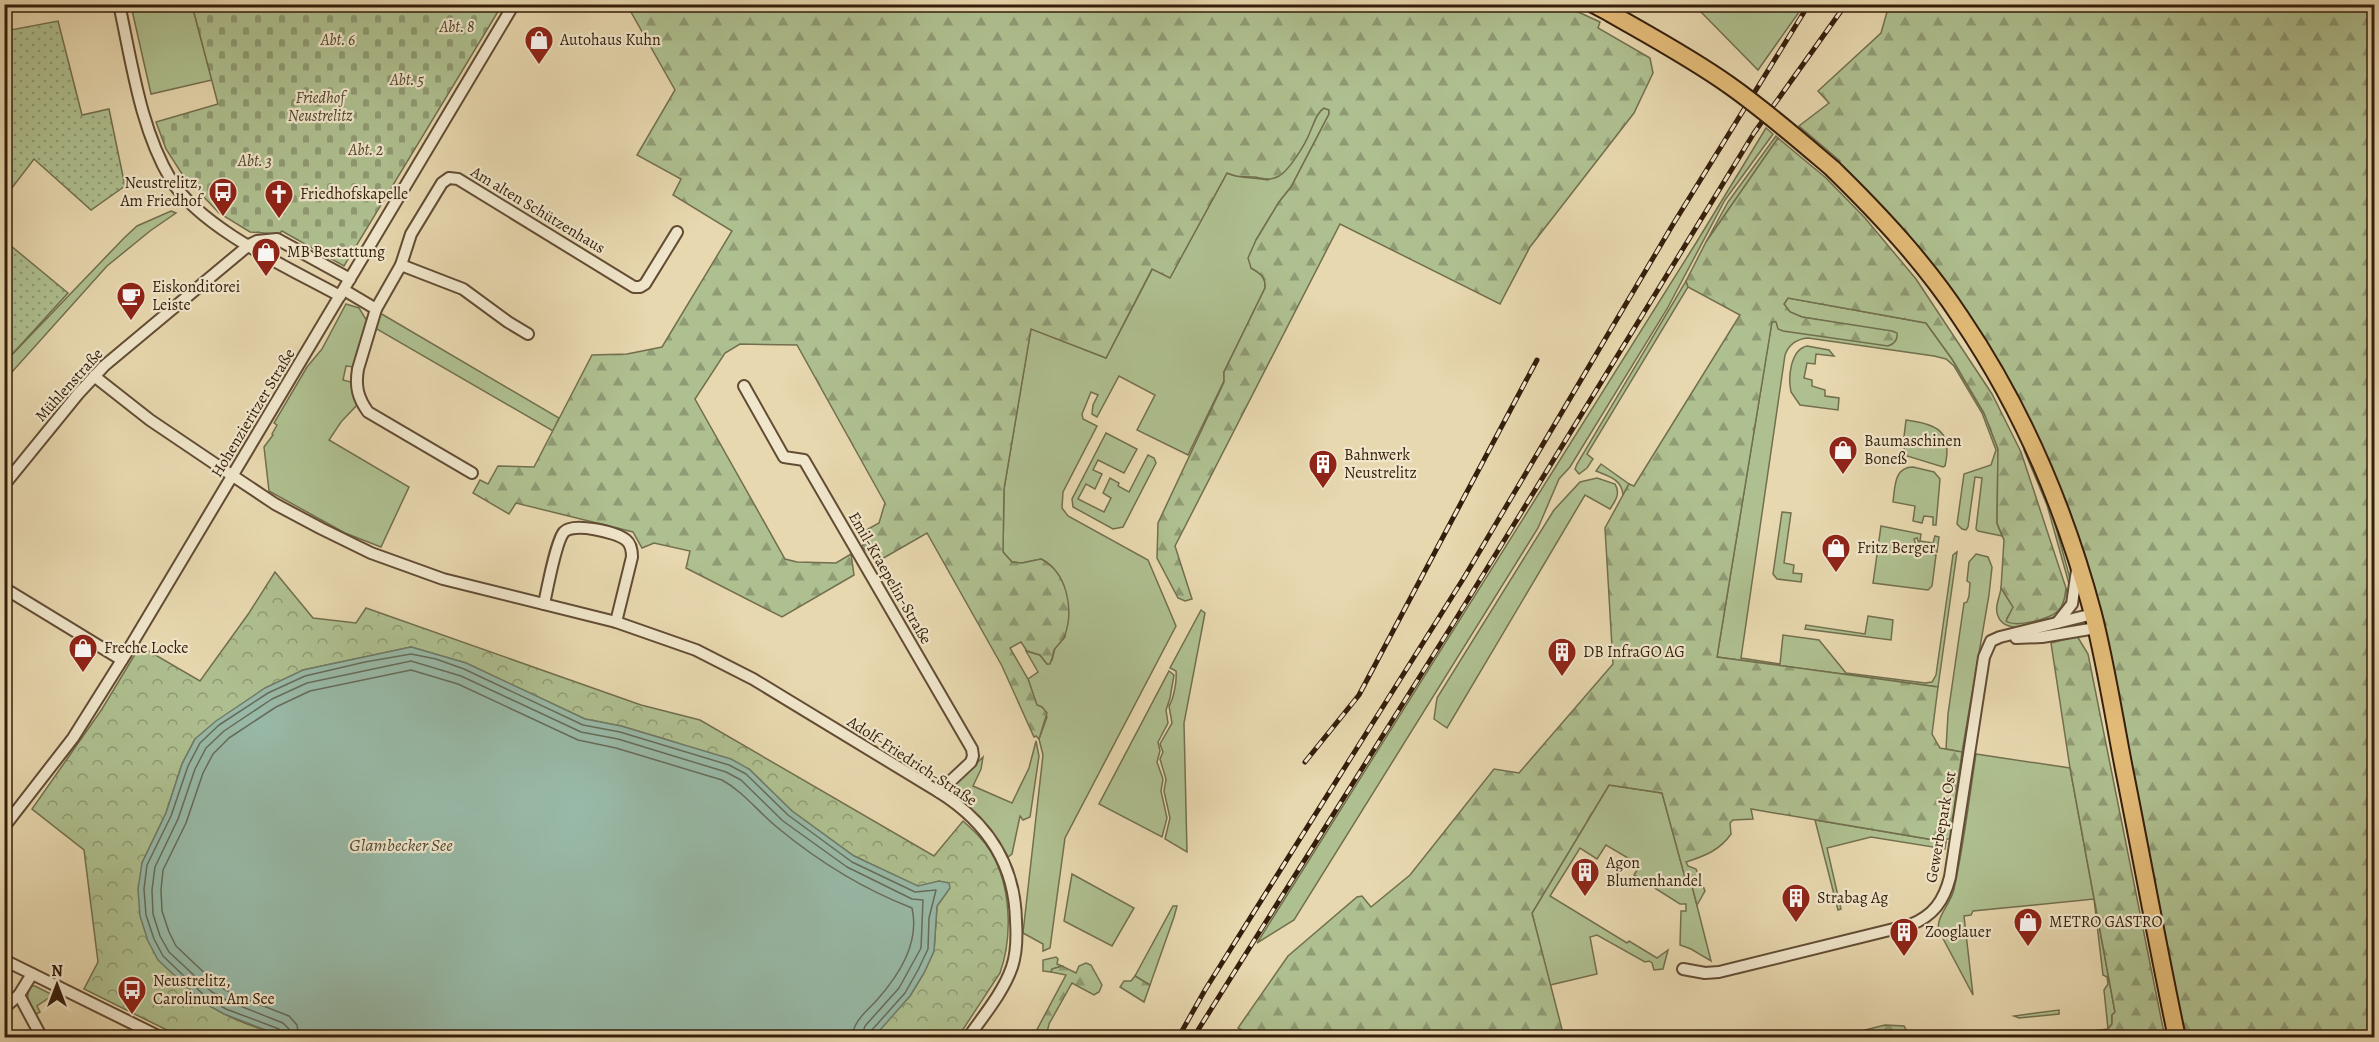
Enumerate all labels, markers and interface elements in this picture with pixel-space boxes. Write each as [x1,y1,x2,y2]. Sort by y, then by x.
park label: Abt. 8 [439,16,474,38]
shop icon: Autohaus Kuhn [523,24,555,66]
park label: Abt. 6 [320,29,355,51]
place label: Autohaus Kuhn [559,29,661,51]
park label: Abt. 5 [389,69,424,91]
park label: Friedhof Neustrelitz [288,87,353,127]
park label: Abt. 2 [348,139,383,161]
park label: Abt. 3 [237,150,272,172]
street label: Am alten Schützenhaus [466,161,609,259]
place label: Neustrelitz, Am Friedhof [119,172,205,212]
bus stop icon: Neustrelitz, Am Friedhof [207,176,239,218]
church icon: Friedhofskapelle [263,178,295,220]
place label: Friedhofskapelle [300,183,408,205]
shop icon: MB Bestattung [250,236,282,278]
place label: MB Bestattung [287,241,385,263]
place label: Eiskonditorei Leiste [152,276,240,316]
cafe icon: Eiskonditorei Leiste [115,280,147,322]
street label: Mühlenstraße [30,343,108,427]
street label: Hohenzieritzer Straße [206,344,300,482]
place label: Baumaschinen Boneß [1864,430,1962,470]
shop icon: Baumaschinen Boneß [1827,434,1859,476]
place label: Bahnwerk Neustrelitz [1344,444,1417,484]
building icon: Bahnwerk Neustrelitz [1307,448,1339,490]
street label: Emil-Kraepelin-Straße [843,508,937,648]
shop icon: Fritz Berger [1820,532,1852,574]
place label: Fritz Berger [1857,537,1935,559]
shop icon: Freche Locke [67,632,99,674]
building icon: DB InfraGO AG [1546,636,1578,678]
place label: Freche Locke [104,637,188,659]
place label: DB InfraGO AG [1583,641,1685,663]
street label: Adolf-Friedrich-Straße [842,710,981,811]
street label: Gewerbepark Ost [1920,769,1962,885]
water label: Glambecker See [349,833,453,857]
place label: Agon Blumenhandel [1605,852,1702,892]
building icon: Agon Blumenhandel [1569,856,1601,898]
building icon: Strabag Ag [1780,882,1812,924]
place label: Strabag Ag [1817,887,1888,909]
shop icon: METRO GASTRO [2012,906,2044,948]
place label: METRO GASTRO [2049,911,2163,933]
building icon: Zooglauer [1888,916,1920,958]
place label: Zooglauer [1925,921,1991,943]
north arrow [27,955,87,1015]
text: N [51,960,63,982]
place label: Neustrelitz, Carolinum Am See [153,970,275,1010]
bus stop icon: Neustrelitz, Carolinum Am See [116,974,148,1016]

